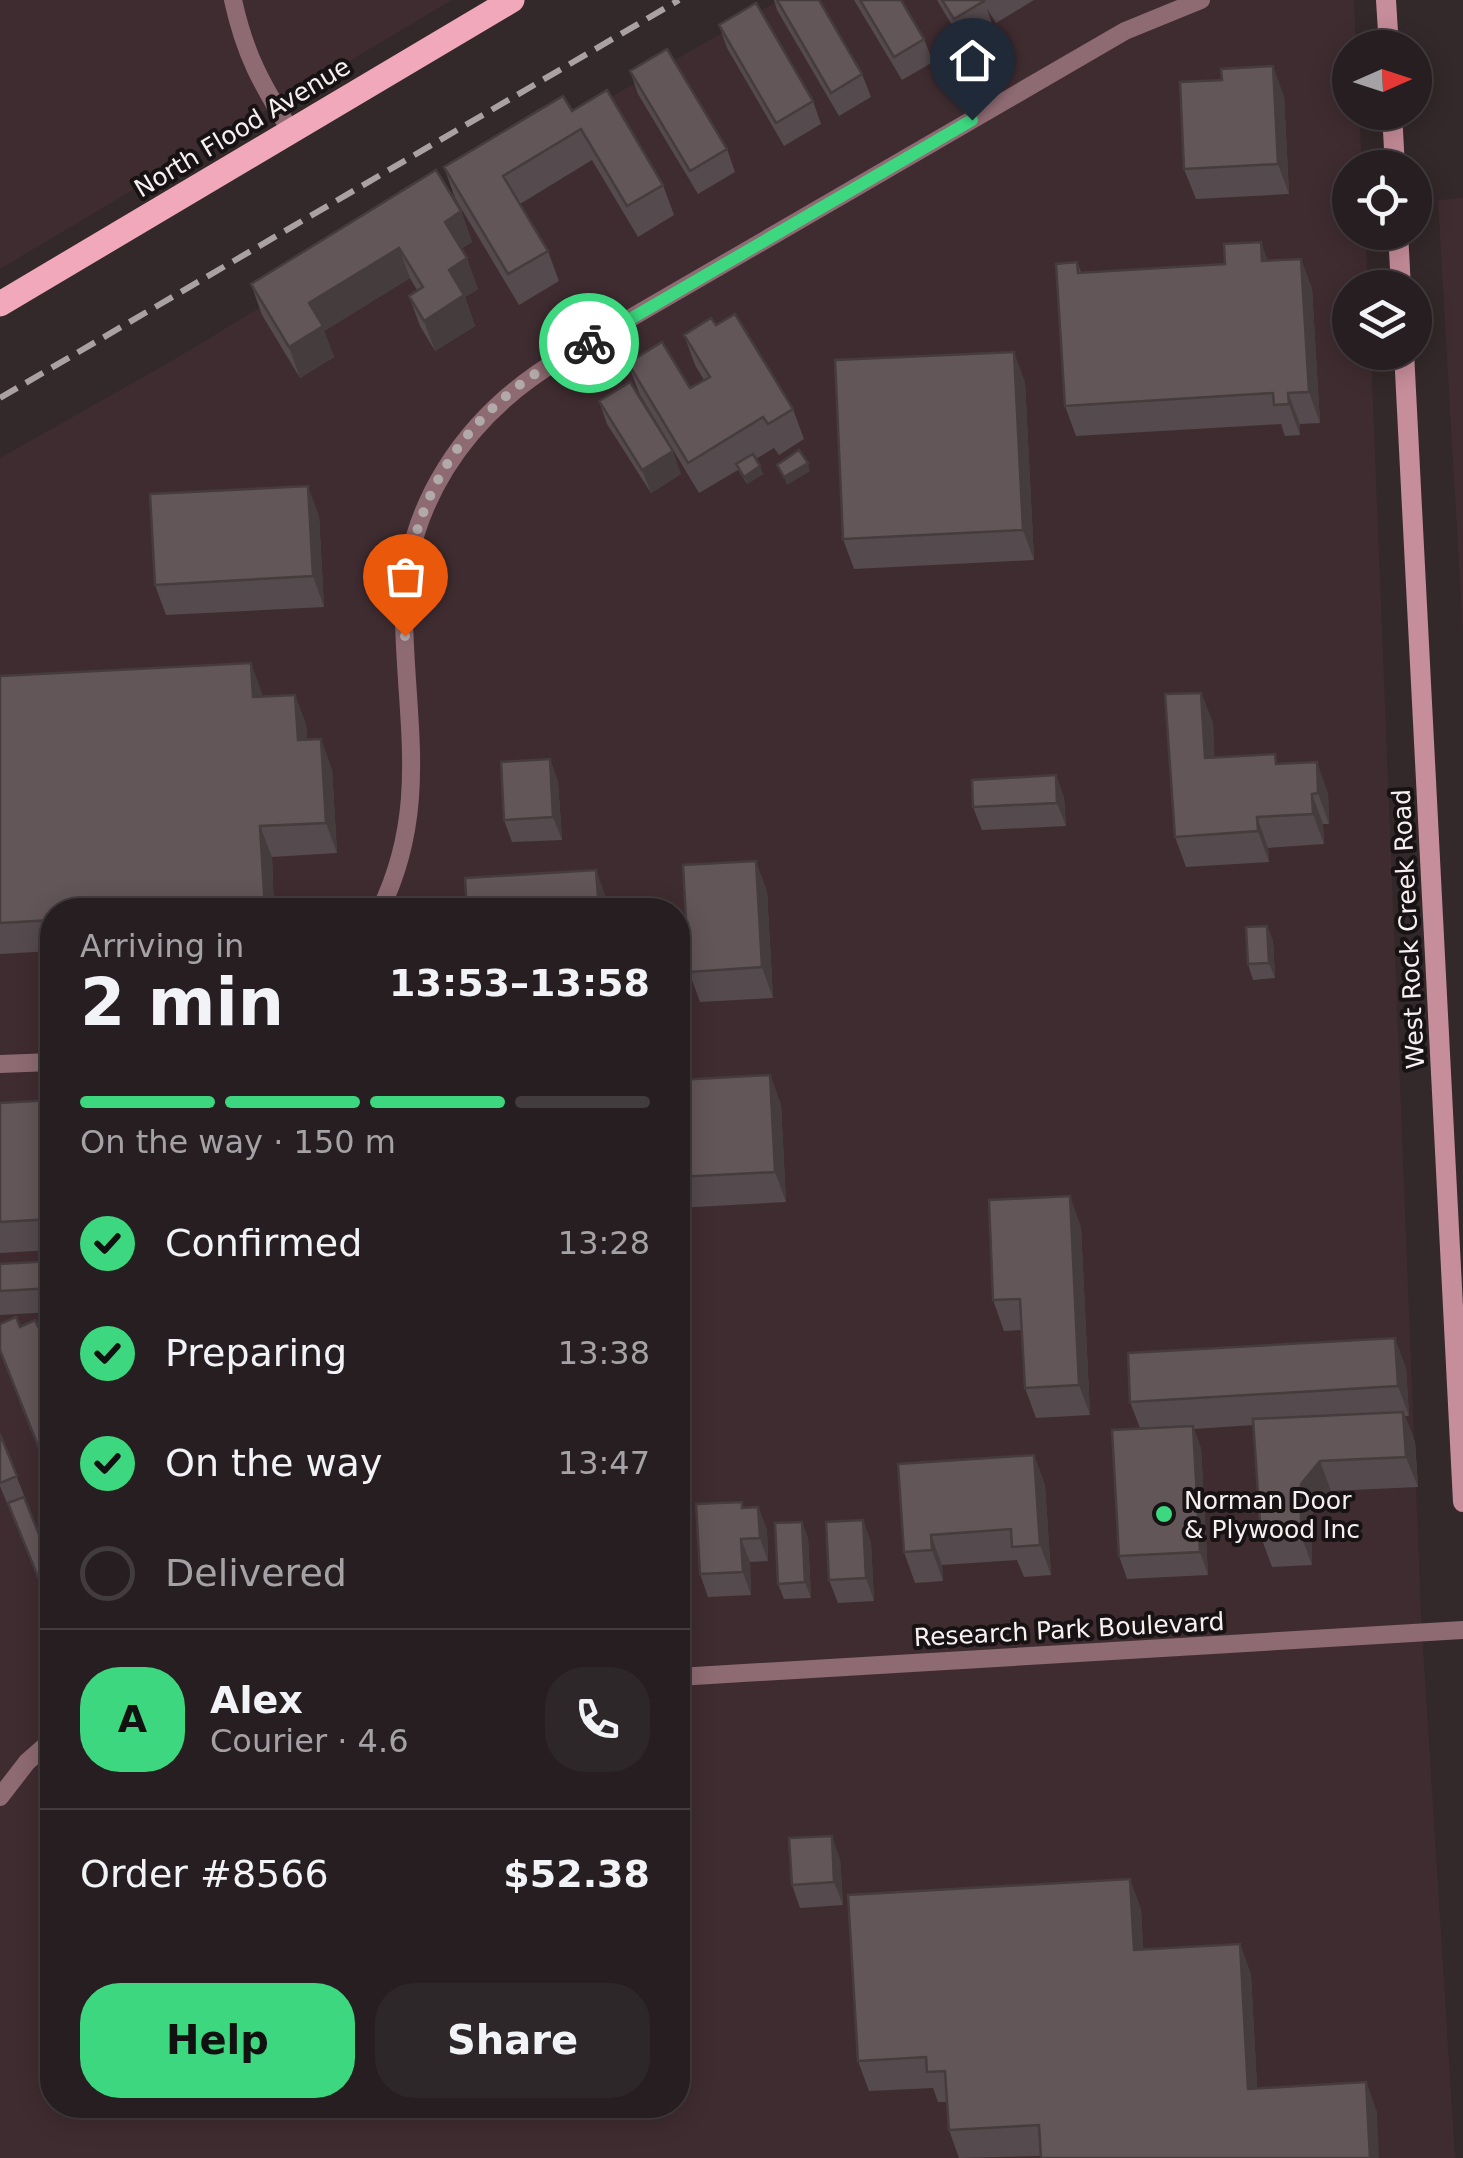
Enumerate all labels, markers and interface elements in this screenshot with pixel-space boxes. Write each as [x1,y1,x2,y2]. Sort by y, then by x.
pin [930,18,1015,121]
north arrow [1332,30,1432,130]
map controls [1332,30,1432,370]
icon: home [945,33,1000,88]
street label: North Flood Avenue [129,52,355,203]
button: locate [1332,150,1432,250]
button: layers [1332,270,1432,370]
courier [539,293,639,393]
icon: bike [562,316,617,371]
pin [363,534,448,637]
icon: bag [378,549,433,604]
street label: West Rock Creek Road [1387,788,1430,1070]
text: Arriving in [80,927,244,965]
text: 13:53–13:58 [389,961,650,1005]
text: 2 min [80,965,284,1040]
text: On the way · 150 m [80,1123,396,1161]
icon: check [80,1216,135,1271]
text: Confirmed [165,1221,362,1265]
text: 13:28 [558,1224,650,1262]
icon: check [80,1326,135,1381]
text: Preparing [165,1331,347,1375]
text: 13:38 [558,1334,650,1372]
icon: check [80,1436,135,1491]
text: On the way [165,1441,382,1485]
text: 13:47 [558,1444,650,1482]
place label: Norman Door & Plywood Inc [1184,1486,1360,1544]
marker: Norman Door & Plywood Inc [1153,1503,1175,1525]
text: Delivered [165,1551,347,1595]
street label: Research Park Boulevard [913,1607,1225,1652]
button: phone [545,1667,650,1772]
text: Alex [210,1678,303,1722]
text: A [118,1697,147,1741]
text: Courier · 4.6 [210,1722,409,1760]
text: Order #8566 [80,1852,329,1896]
text: $52.38 [503,1852,650,1896]
button: Help [80,1983,355,2098]
button: Share [375,1983,650,2098]

